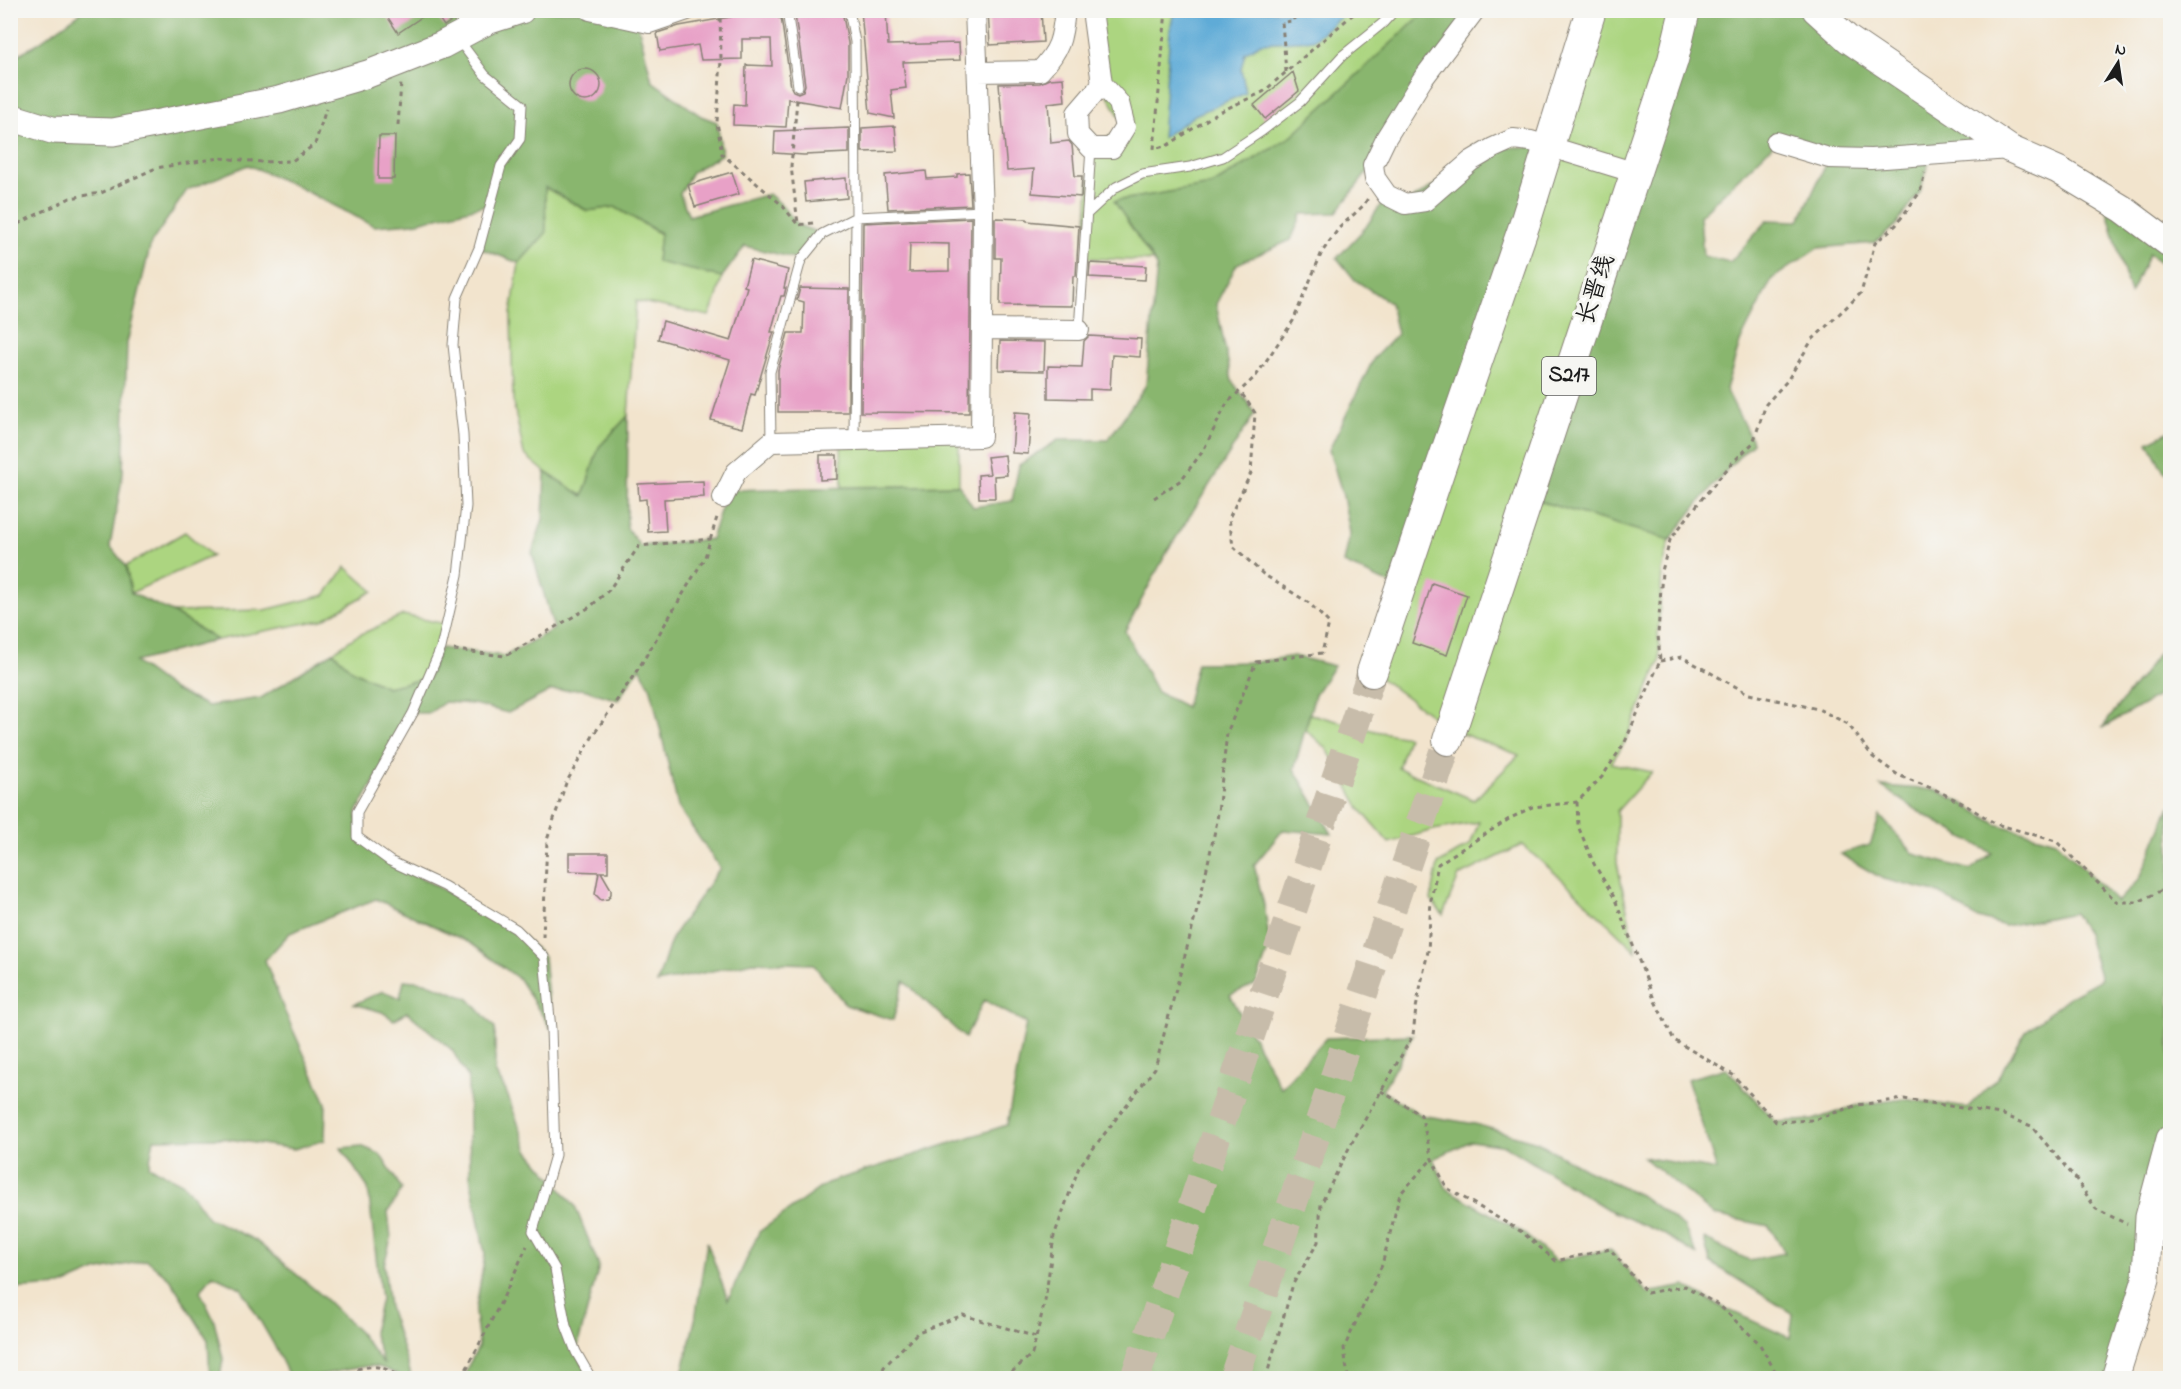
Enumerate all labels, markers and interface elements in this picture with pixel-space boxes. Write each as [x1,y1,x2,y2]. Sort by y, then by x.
north arrow [2088,33,2148,93]
text: N [2113,37,2129,63]
street label: 长晋线 [1569,250,1625,330]
road number: S217 [1542,357,1596,395]

